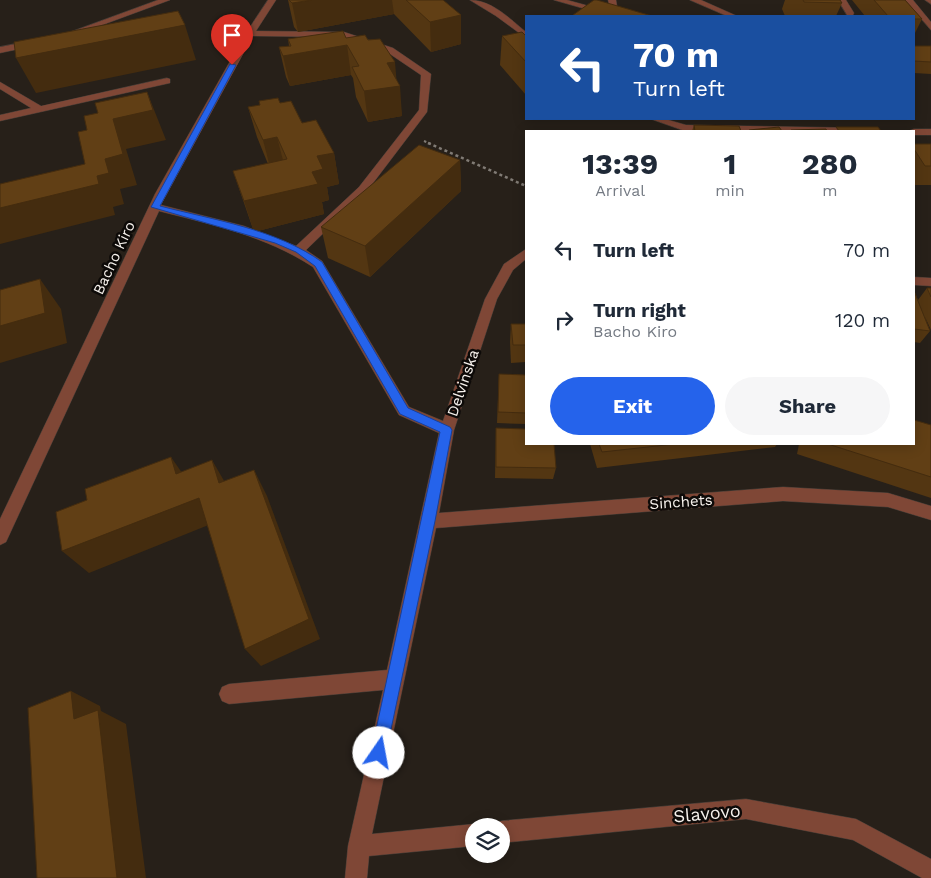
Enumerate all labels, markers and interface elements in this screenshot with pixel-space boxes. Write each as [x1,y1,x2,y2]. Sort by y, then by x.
pin [211,14,253,65]
icon: arrive [218,21,246,49]
text: 70 m [633,34,719,76]
icon: left [550,35,615,100]
text: Turn left [633,76,725,101]
text: 13:39 [582,146,658,181]
text: 1 [724,146,736,181]
text: 280 [802,146,858,181]
text: Arrival [595,181,645,200]
text: min [715,181,745,200]
text: m [822,181,837,200]
street label: Bacho Kiro [89,218,139,298]
icon: left [550,236,578,264]
text: Turn left [593,239,674,262]
text: 70 m [843,239,890,262]
text: Turn right [593,299,686,322]
icon: right [550,306,578,334]
text: 120 m [835,309,890,332]
text: Bacho Kiro [593,322,677,341]
street label: Delvinska [443,347,483,419]
button: Exit [550,377,715,435]
button: Share [725,377,890,435]
street label: Sinchets [649,491,713,513]
position arrow [352,726,404,778]
street label: Slavovo [673,800,741,826]
map controls [465,818,510,863]
button: layers [465,818,510,863]

